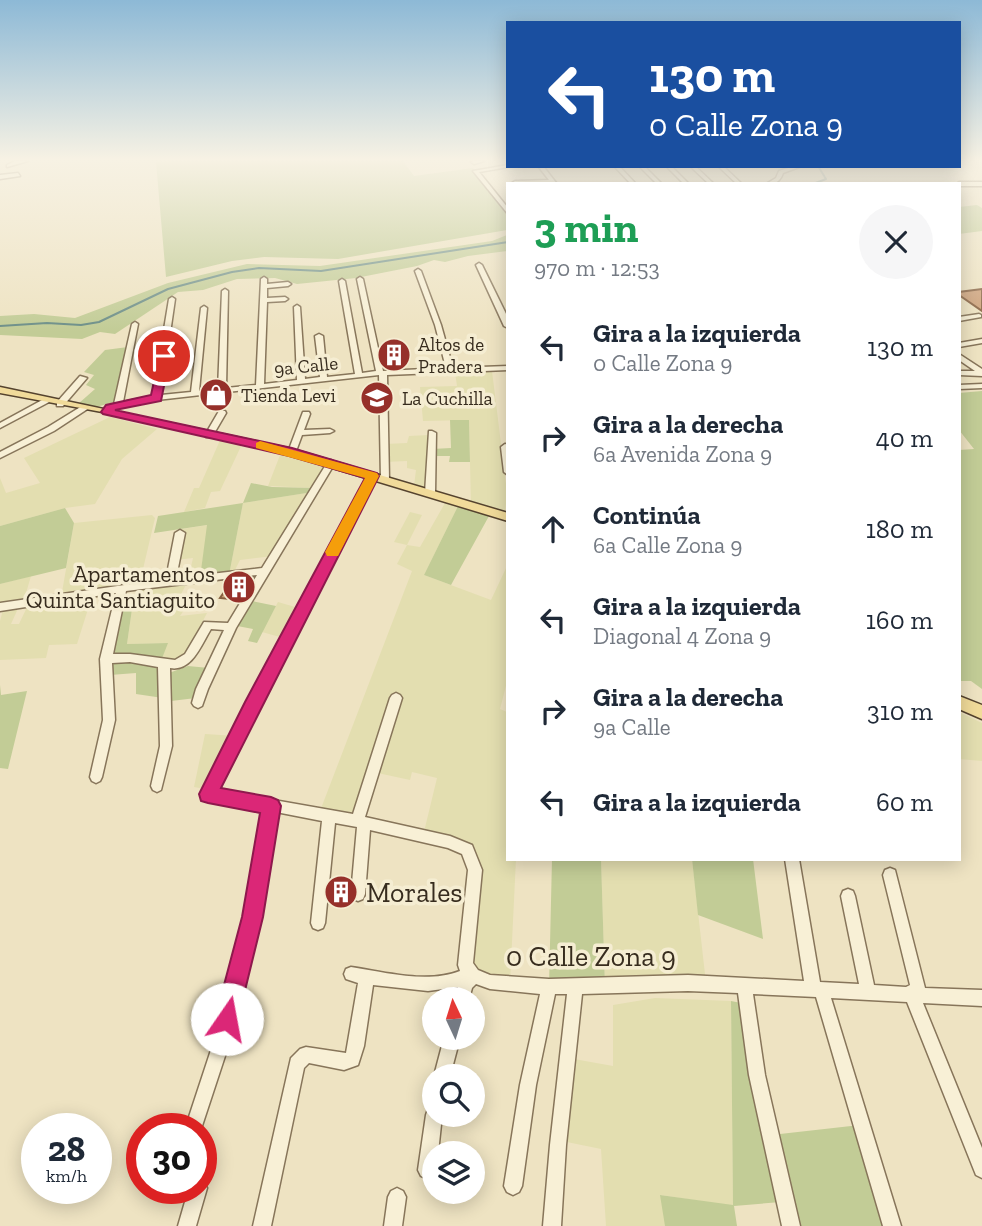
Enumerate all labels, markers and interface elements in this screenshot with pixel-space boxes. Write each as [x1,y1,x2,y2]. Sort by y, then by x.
text: 130 m [649,46,775,105]
icon: left [534,49,625,140]
text: 0 Calle Zona 9 [649,106,843,144]
text: 3 min [534,202,639,253]
button: close [859,205,933,279]
text: 970 m · 12:53 [534,254,660,282]
text: Gira a la izquierda [593,317,801,349]
pin [134,326,194,386]
icon: left [534,328,572,366]
text: 130 m [867,331,933,363]
place label: Altos de Pradera [418,333,484,378]
building icon: Altos de Pradera [375,336,413,374]
icon: arrive [145,337,183,375]
text: 0 Calle Zona 9 [593,349,733,377]
street label: 9a Calle [273,351,339,381]
shop icon: Tienda Levi [197,376,235,414]
school or university icon: La Cuchilla [358,379,396,417]
place label: Tienda Levi [241,384,336,407]
place label: La Cuchilla [402,387,493,410]
text: Gira a la derecha [593,408,783,440]
icon: right [534,419,572,457]
text: 40 m [876,422,933,454]
text: 6a Avenida Zona 9 [593,440,772,468]
text: Continúa [593,499,701,531]
icon: ahead [534,510,572,548]
text: 180 m [866,513,933,545]
text: 6a Calle Zona 9 [593,531,743,559]
place label: Apartamentos Quinta Santiaguito [26,560,215,614]
building icon: Apartamentos Quinta Santiaguito [220,568,258,606]
text: Gira a la izquierda [593,590,801,622]
icon: left [534,601,572,639]
text: 160 m [866,604,933,636]
text: Diagonal 4 Zona 9 [593,622,771,650]
text: Gira a la derecha [593,681,783,713]
icon: right [534,692,572,730]
text: 310 m [867,695,933,727]
text: 9a Calle [593,713,671,741]
icon: left [534,783,572,821]
text: Gira a la izquierda [593,786,801,818]
text: 60 m [876,786,933,818]
building icon: Morales [322,873,360,911]
place label: Morales [366,876,463,909]
street label: 0 Calle Zona 9 [506,940,676,973]
position arrow [190,982,264,1056]
north arrow [422,987,485,1050]
map controls [422,987,485,1204]
button: search [422,1064,485,1127]
speed limit sign: 30 [126,1113,217,1204]
text: 28 [48,1128,85,1170]
button: layers [422,1141,485,1204]
text: km/h [46,1165,87,1187]

